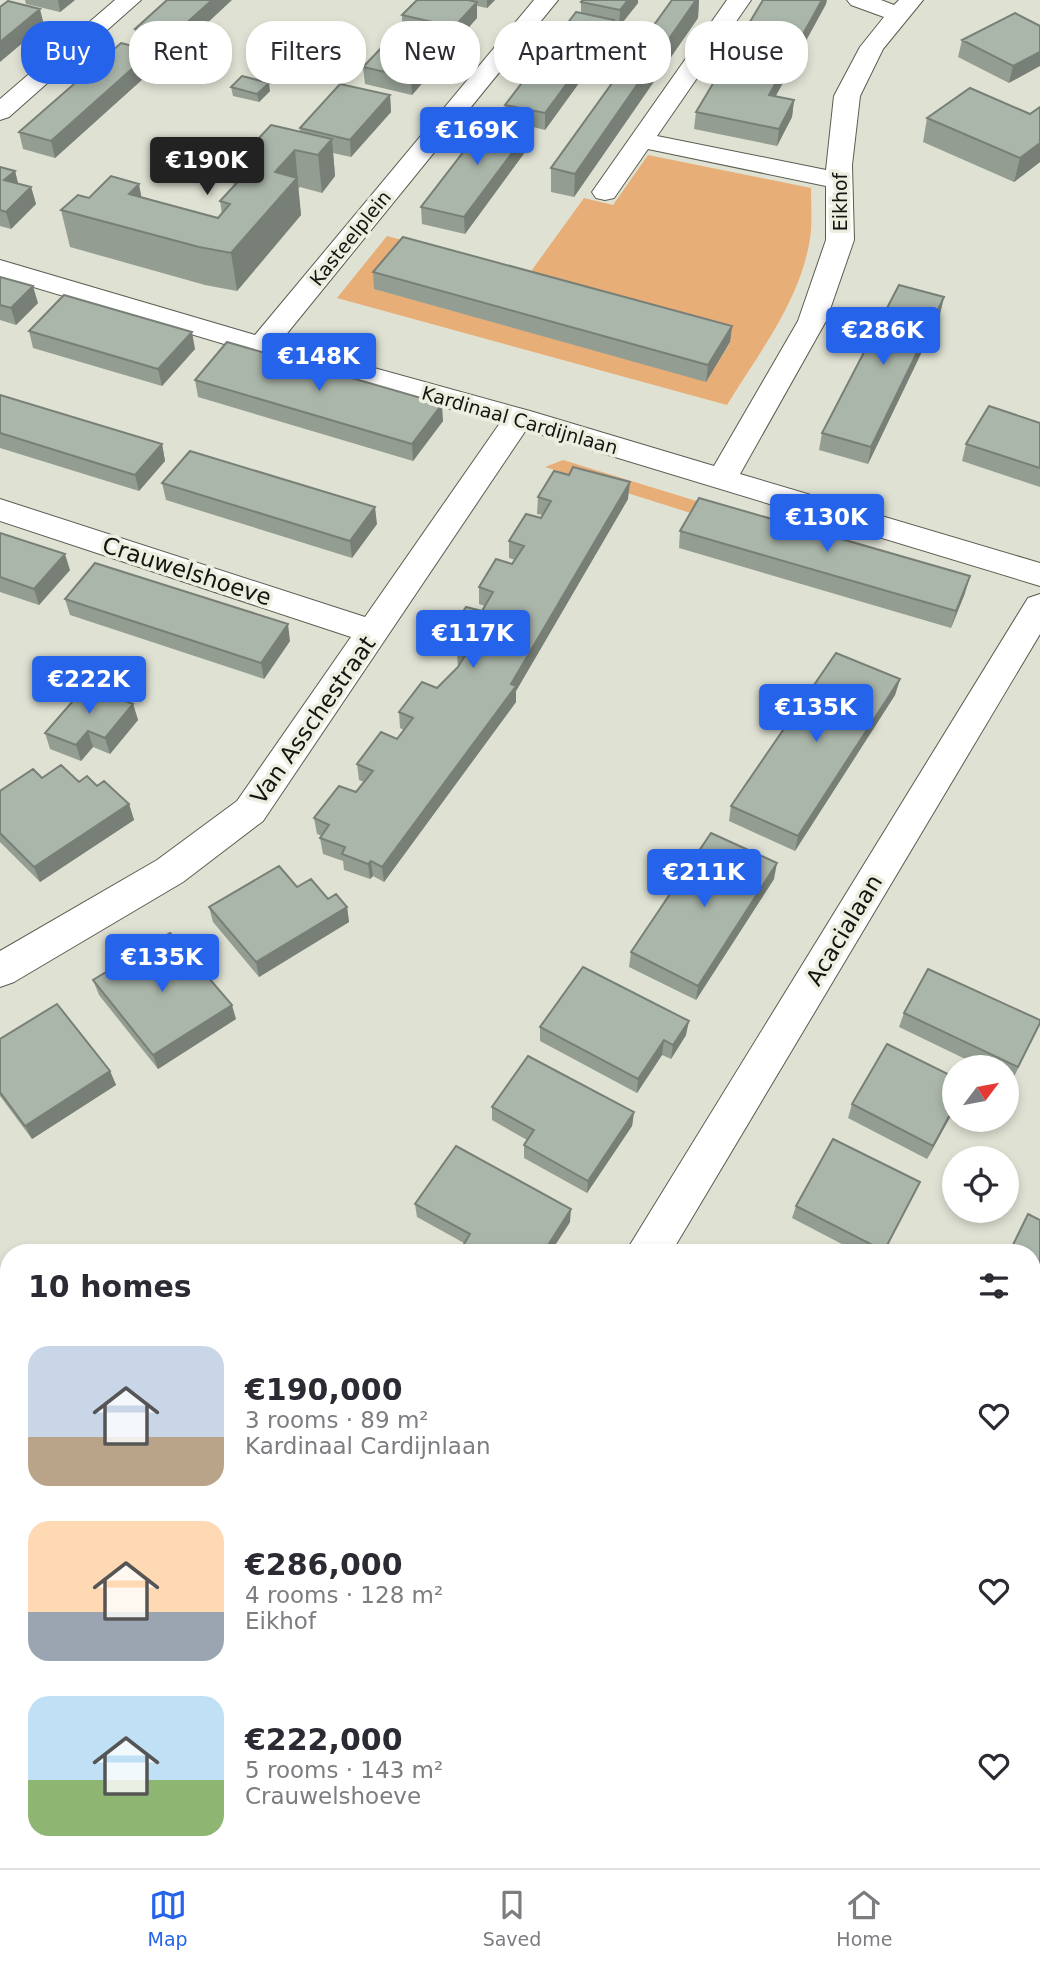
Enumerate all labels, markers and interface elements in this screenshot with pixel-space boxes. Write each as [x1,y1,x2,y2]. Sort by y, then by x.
chip: Buy [21,21,115,84]
chip: Rent [129,21,232,84]
chip: Filters [246,21,366,84]
chip: New [380,21,480,84]
chip: Apartment [494,21,671,84]
chip: House [685,21,808,84]
pin: €169K [428,108,526,167]
text: €169K [436,117,518,143]
pin: €190K [158,138,256,197]
text: €190K [166,147,248,173]
street label: Eikhof [829,171,851,231]
street label: Kasteelplein [305,186,395,290]
pin: €286K [834,308,932,367]
text: €286K [842,317,924,343]
pin: €148K [270,334,368,393]
text: €148K [278,343,360,369]
street label: Kardinaal Cardijnlaan [419,381,621,459]
pin: €130K [778,494,876,554]
text: €130K [786,504,868,530]
street label: Crauwelshoeve [99,531,275,611]
pin: €117K [424,610,522,670]
text: €117K [432,620,514,646]
street label: Van Asschestraat [245,631,381,809]
pin: €222K [40,656,138,716]
text: €222K [48,666,130,692]
pin: €135K [767,684,865,744]
text: €135K [775,694,857,720]
pin: €211K [655,850,753,909]
text: €211K [663,859,745,885]
street label: Acacialaan [801,870,887,990]
pin: €135K [113,934,211,994]
text: €135K [121,944,203,970]
north arrow [942,1055,1018,1132]
map controls [942,1055,1019,1223]
button: locate [942,1146,1019,1223]
icon: filters [975,1267,1013,1305]
text: 10 homes [28,1269,192,1304]
text: €190,000 [245,1372,403,1407]
icon: home [84,1374,168,1458]
icon: heart [975,1397,1013,1435]
text: 3 rooms · 89 m² [245,1407,429,1433]
text: Kardinaal Cardijnlaan [245,1433,491,1459]
text: €286,000 [245,1547,403,1582]
icon: home [84,1549,168,1633]
icon: heart [975,1572,1013,1610]
text: 4 rooms · 128 m² [245,1582,443,1608]
text: Eikhof [245,1608,316,1634]
text: €222,000 [245,1722,403,1757]
icon: home [84,1724,168,1808]
icon: heart [975,1747,1013,1785]
text: 5 rooms · 143 m² [245,1757,443,1783]
text: Crauwelshoeve [245,1783,421,1809]
tab: Map [148,1886,188,1950]
tab: Saved [483,1886,541,1950]
tab: Home [836,1886,892,1950]

